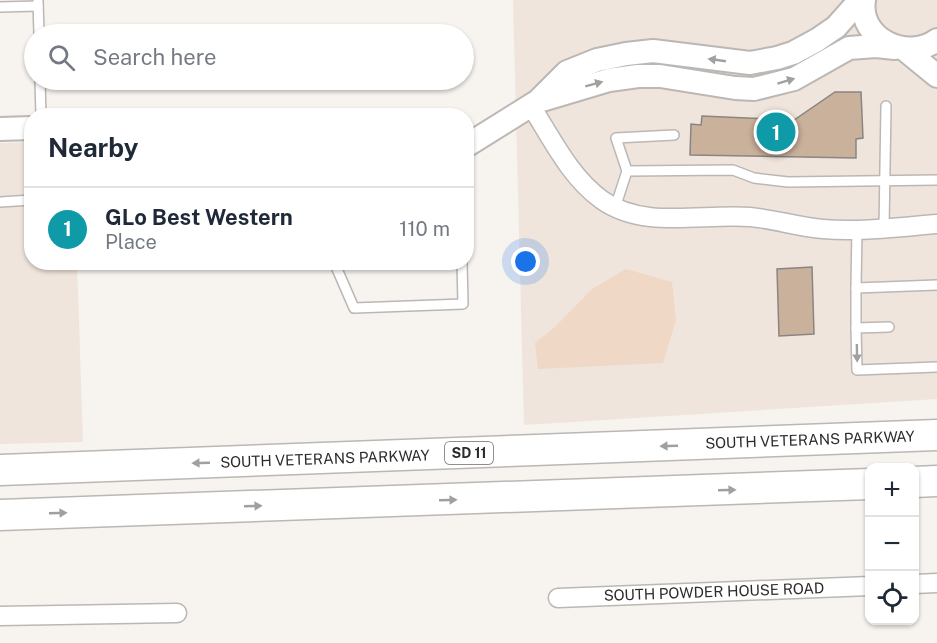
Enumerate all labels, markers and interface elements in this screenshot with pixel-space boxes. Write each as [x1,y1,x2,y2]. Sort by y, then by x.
search box [24,24,474,90]
icon: search [45,41,78,74]
text: Search here [93,44,217,70]
one-way arrow [708,55,727,64]
one-way arrow [777,76,795,86]
one-way arrow [585,79,603,88]
pin: 1 [756,110,796,154]
text: Nearby [48,132,138,163]
text: GLo Best Western [105,204,293,230]
text: 1 [63,217,72,241]
text: 110 m [399,217,450,241]
text: Place [105,230,157,254]
your location [511,247,540,276]
one-way arrow [852,344,862,363]
street label: SOUTH VETERANS PARKWAY [705,427,915,452]
road number: SD 11 [445,442,493,464]
one-way arrow [659,442,678,451]
street label: SOUTH VETERANS PARKWAY [220,446,430,471]
one-way arrow [192,458,211,468]
map controls [865,463,919,625]
button: + [865,463,919,517]
one-way arrow [718,485,737,494]
one-way arrow [439,495,458,504]
one-way arrow [244,502,263,511]
one-way arrow [49,509,68,518]
button: − [865,517,919,571]
button: locate [865,571,919,625]
street label: SOUTH POWDER HOUSE ROAD [603,579,825,604]

